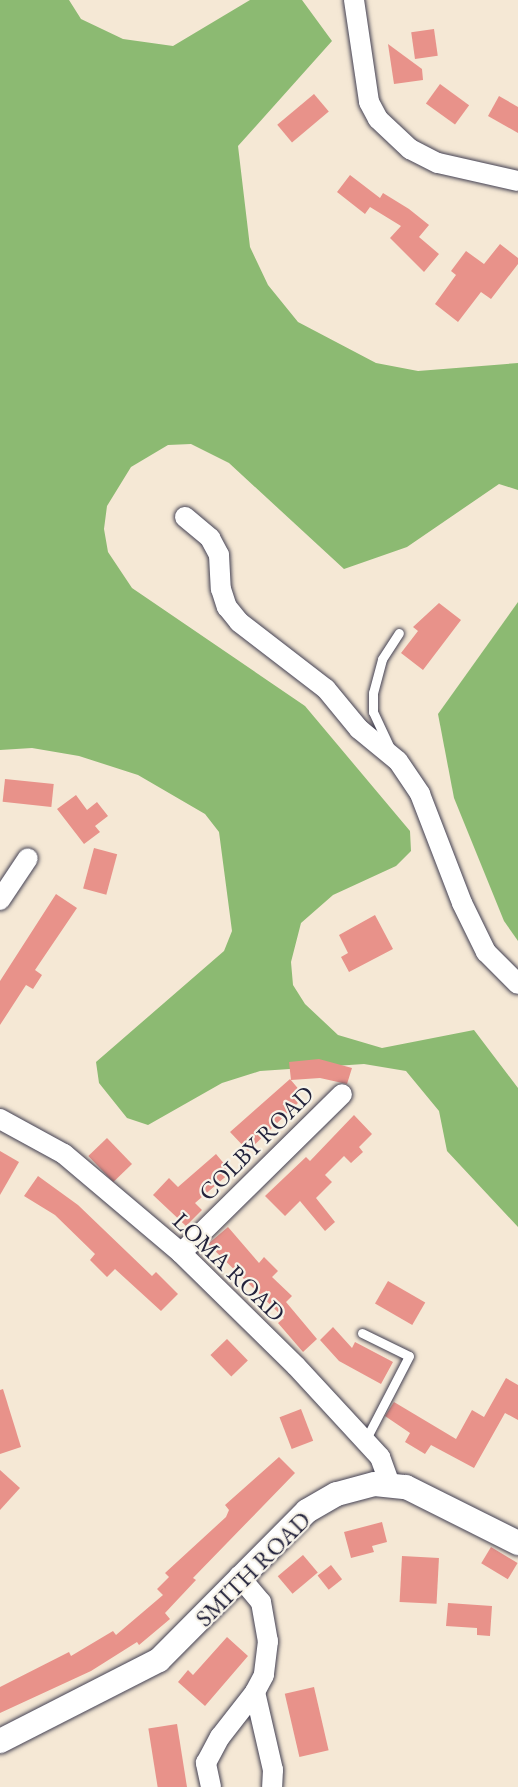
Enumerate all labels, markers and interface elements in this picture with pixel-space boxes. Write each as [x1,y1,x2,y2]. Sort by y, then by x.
street label: COLBY ROAD [192,1079,320,1207]
street label: LOMA ROAD [167,1206,291,1328]
street label: SMITH ROAD [190,1506,316,1632]

